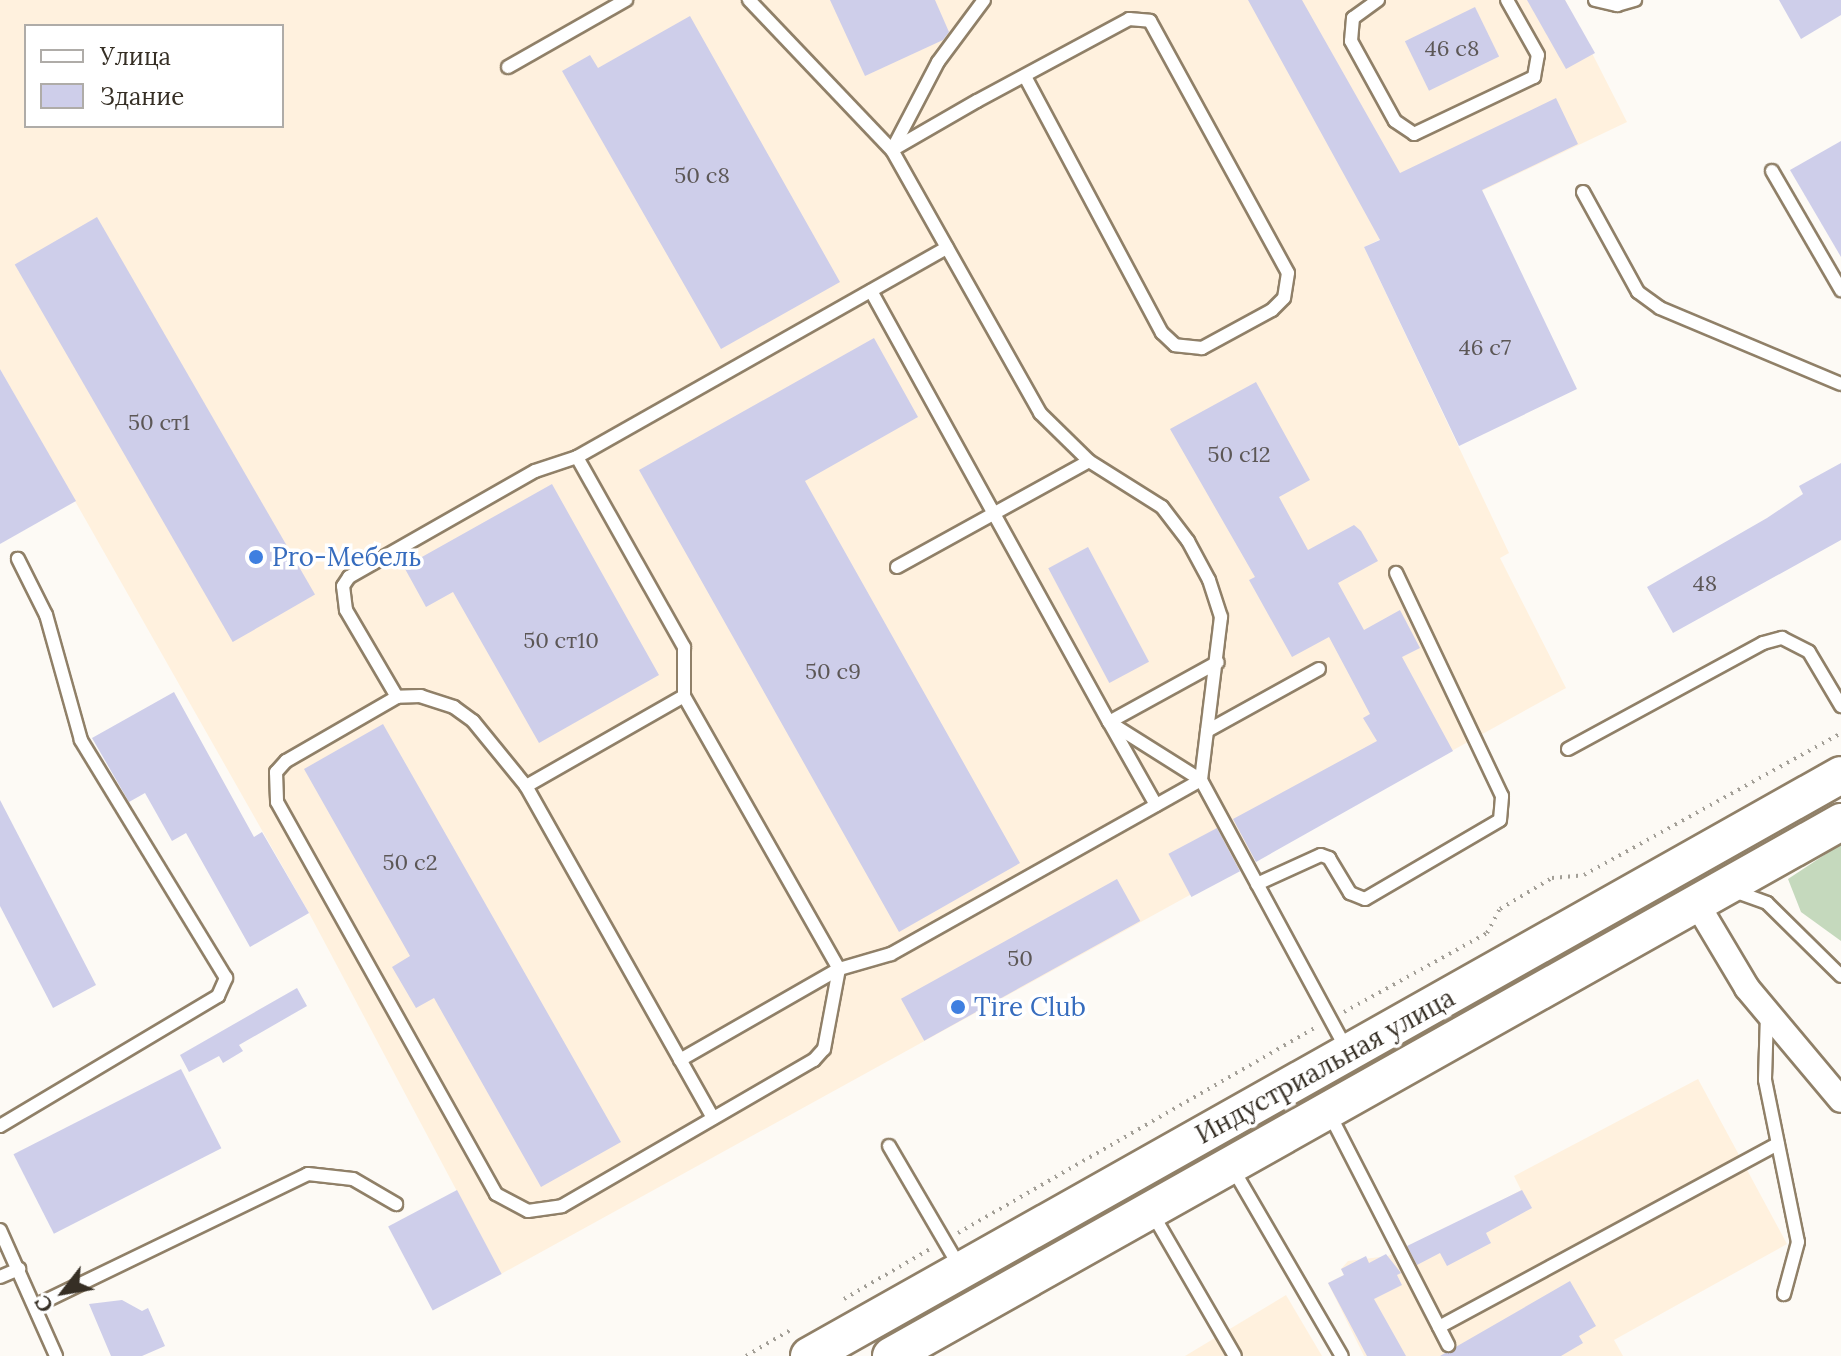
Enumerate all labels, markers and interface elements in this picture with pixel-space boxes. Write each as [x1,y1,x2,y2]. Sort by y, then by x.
legend [24,24,284,128]
house number: 46 с8 [1425,36,1479,62]
text: Улица [100,41,171,72]
text: Здание [100,81,184,112]
house number: 50 с8 [674,163,730,189]
house number: 46 с7 [1459,335,1511,361]
house number: 50 ст1 [128,410,190,436]
house number: 50 с12 [1208,442,1270,468]
place label: Pro-Мебель [272,541,422,573]
marker: Pro-Мебель [247,548,265,566]
house number: 48 [1693,571,1717,597]
house number: 50 ст10 [523,628,599,654]
house number: 50 с9 [805,659,861,685]
house number: 50 с2 [383,850,437,876]
house number: 50 [1007,946,1033,972]
street label: Индустриальная улица [1190,982,1460,1150]
place label: Tire Club [974,991,1086,1023]
marker: Tire Club [949,998,967,1016]
north arrow [24,1252,104,1332]
text: С [28,1291,59,1318]

